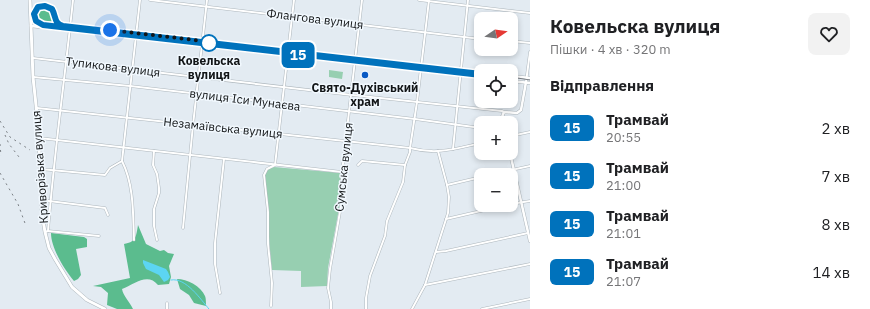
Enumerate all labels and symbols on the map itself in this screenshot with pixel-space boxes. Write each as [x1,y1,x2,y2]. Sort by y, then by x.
street label: Флангова вулиця [266,5,364,32]
north arrow [474,12,518,56]
your location [100,20,120,40]
marker: Ковельска вулиця [200,34,218,52]
line badge: 15 [280,42,316,68]
street label: Тупикова вулиця [65,53,161,80]
place label: Ковельска вулиця [178,53,240,82]
marker: Свято-Духівський храм [360,70,370,80]
place label: Свято-Духівський храм [312,80,418,109]
street label: вулиця Іси Мунаєва [189,85,302,114]
street label: Криворізька вулиця [28,110,51,224]
street label: Незамаївська вулиця [163,114,283,141]
street label: Сумська вулиця [331,122,356,212]

